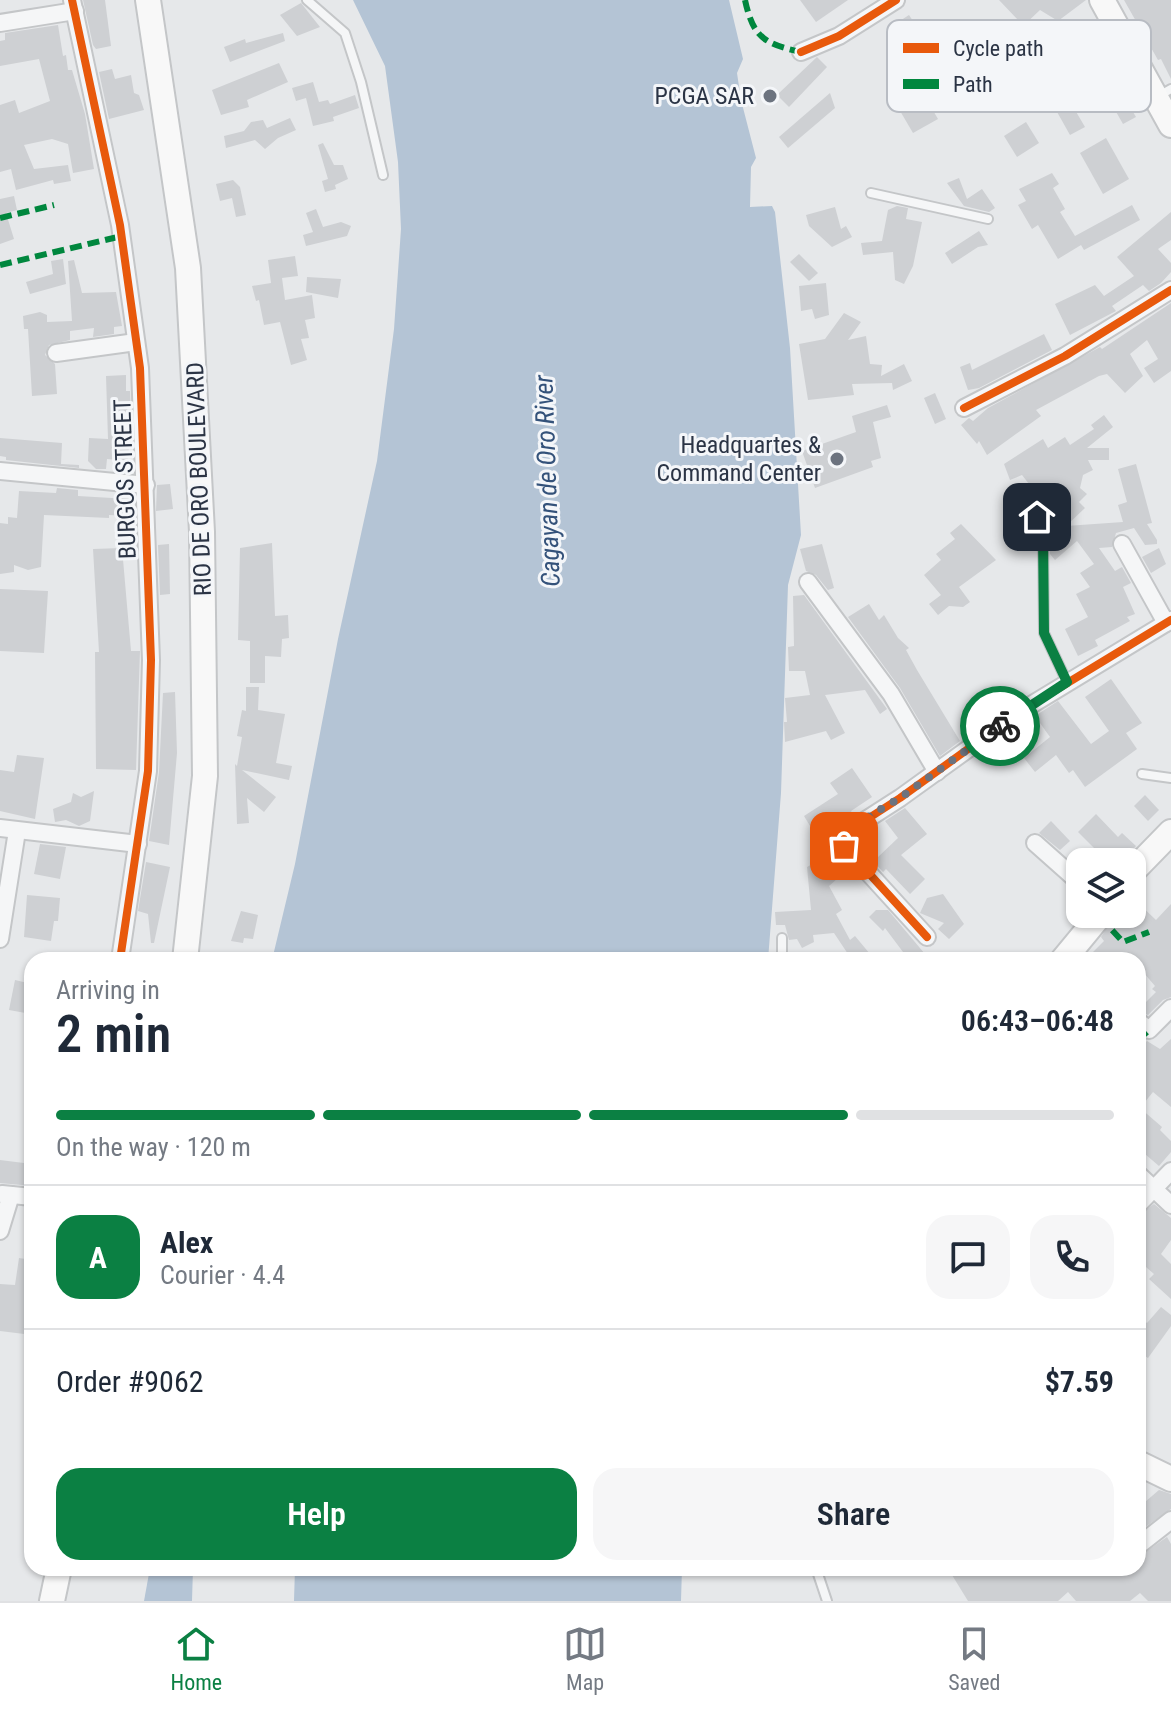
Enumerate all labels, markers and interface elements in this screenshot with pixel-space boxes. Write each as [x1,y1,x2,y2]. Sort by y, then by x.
legend [887,20,1151,112]
text: Cycle path [953,36,1044,61]
text: Path [953,72,993,97]
place label: PCGA SAR [655,82,754,110]
marker: PCGA SAR [761,87,779,105]
street label: RIO DE ORO BOULEVARD [181,362,217,596]
water label: Cagayan de Oro River [528,373,566,587]
street label: BURGOS STREET [108,398,142,560]
place label: Headquartes & Command Center [657,431,821,487]
marker: Headquartes & Command Center [828,450,846,468]
pin [1003,483,1071,551]
icon: home [1015,495,1059,539]
courier [960,686,1040,766]
icon: bike [978,704,1022,748]
pin [810,812,878,880]
icon: bag [822,824,866,868]
map controls [1066,848,1146,928]
button: layers [1066,848,1146,928]
text: Arriving in [56,975,160,1005]
text: 06:43–06:48 [961,1003,1114,1038]
text: 2 min [56,1004,171,1065]
text: On the way · 120 m [56,1132,251,1162]
button: chat [926,1215,1010,1299]
button: phone [1030,1215,1114,1299]
text: Alex [160,1225,213,1260]
text: A [89,1240,107,1275]
text: Courier · 4.4 [160,1260,285,1290]
text: Order #9062 [56,1364,204,1399]
text: $7.59 [1045,1364,1114,1399]
button: Help [56,1468,577,1560]
button: Share [593,1468,1114,1560]
tab: Home [171,1622,222,1695]
tab: Map [563,1622,607,1695]
tab: Saved [948,1622,1000,1695]

